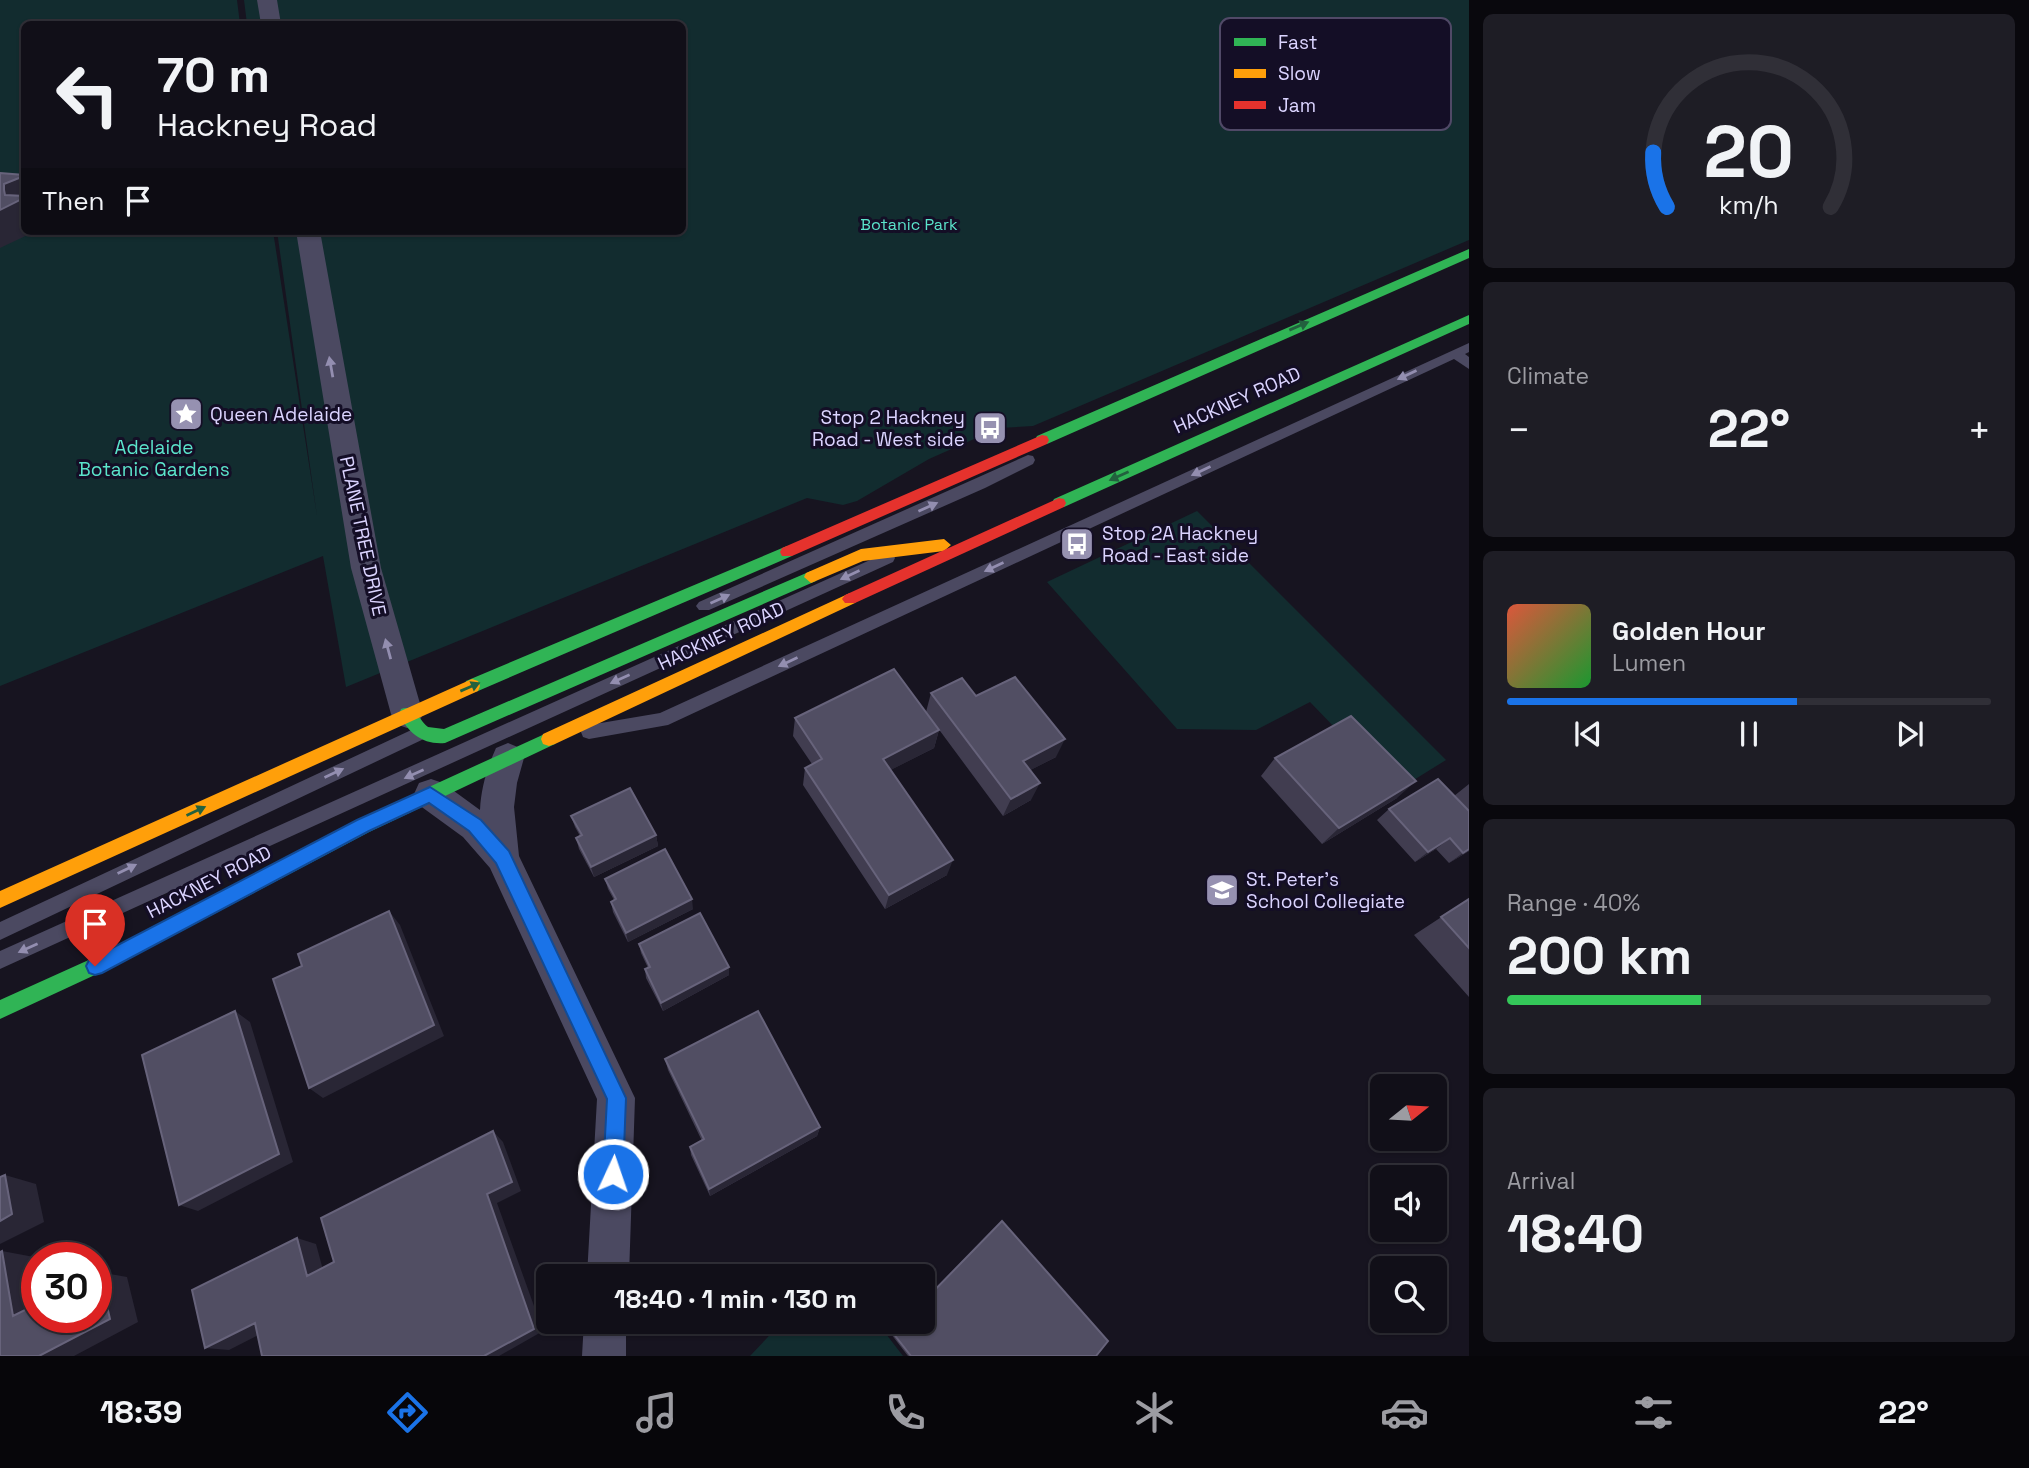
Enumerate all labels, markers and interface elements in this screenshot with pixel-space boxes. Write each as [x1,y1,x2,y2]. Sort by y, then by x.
legend [1220,18,1451,130]
text: Fast [1278,30,1318,55]
text: 70 m [157,44,270,106]
icon: left [42,49,133,140]
text: Slow [1278,61,1321,86]
text: Jam [1278,93,1316,118]
text: Hackney Road [157,105,377,145]
text: 20 [1704,106,1794,199]
icon: arrive [119,182,157,220]
text: Then [42,184,105,218]
text: km/h [1719,189,1779,221]
park label: Botanic Park [860,214,958,235]
one-way arrow [1289,320,1310,331]
one-way arrow [325,356,336,378]
street label: HACKNEY ROAD [1169,361,1305,439]
text: Climate [1507,361,1589,391]
one-way arrow [1397,370,1417,381]
place icon: Queen Adelaide [167,395,205,433]
text: 22° [1708,396,1790,462]
place label: Queen Adelaide [210,402,352,427]
place label: Stop 2 Hackney Road - West side [812,405,965,452]
text: − [1507,406,1531,454]
text: + [1967,406,1991,454]
bus stop icon: Stop 2 Hackney Road - West side [971,409,1009,447]
park label: Adelaide Botanic Gardens [78,435,230,482]
street label: PLANE TREE DRIVE [334,454,392,618]
one-way arrow [1190,466,1211,477]
one-way arrow [1109,470,1129,482]
one-way arrow [918,501,938,513]
place label: Stop 2A Hackney Road - East side [1102,521,1258,568]
bus stop icon: Stop 2A Hackney Road - East side [1058,525,1096,563]
one-way arrow [984,561,1004,573]
one-way arrow [840,570,860,581]
one-way arrow [710,593,730,605]
street label: HACKNEY ROAD [654,596,788,676]
text: Golden Hour [1612,614,1766,648]
one-way arrow [382,637,393,659]
text: Lumen [1612,648,1686,678]
one-way arrow [778,656,798,668]
one-way arrow [610,674,631,685]
one-way arrow [459,681,480,692]
icon: previous [1569,715,1607,753]
icon: pause [1730,715,1768,753]
icon: next [1891,715,1929,753]
one-way arrow [323,767,344,778]
one-way arrow [403,769,424,780]
one-way arrow [186,805,206,817]
street label: HACKNEY ROAD [142,840,276,924]
one-way arrow [117,864,137,875]
place label: St. Peter's School Collegiate [1246,867,1405,914]
school or university icon: St. Peter's School Collegiate [1203,871,1241,909]
text: Range · 40% [1507,888,1640,918]
pin [65,894,125,966]
icon: arrive [76,905,114,943]
text: 200 km [1507,923,1692,989]
one-way arrow [17,943,38,954]
north arrow [1370,1074,1447,1152]
map controls [1370,1074,1447,1333]
position arrow [576,1137,650,1211]
button: sound [1370,1165,1447,1242]
text: Arrival [1507,1166,1575,1196]
text: 18:40 [1507,1201,1644,1267]
speed limit sign: 30 [21,1242,112,1333]
button: search [1370,1256,1447,1333]
text: 18:40 · 1 min · 130 m [614,1282,857,1316]
icon: directions [383,1388,432,1437]
icon: music [632,1388,681,1437]
icon: phone [881,1388,930,1437]
icon: climate [1130,1388,1179,1437]
icon: car [1380,1388,1429,1437]
icon: filters [1629,1388,1678,1437]
text: 18:39 [100,1392,183,1432]
text: 22° [1878,1392,1929,1432]

